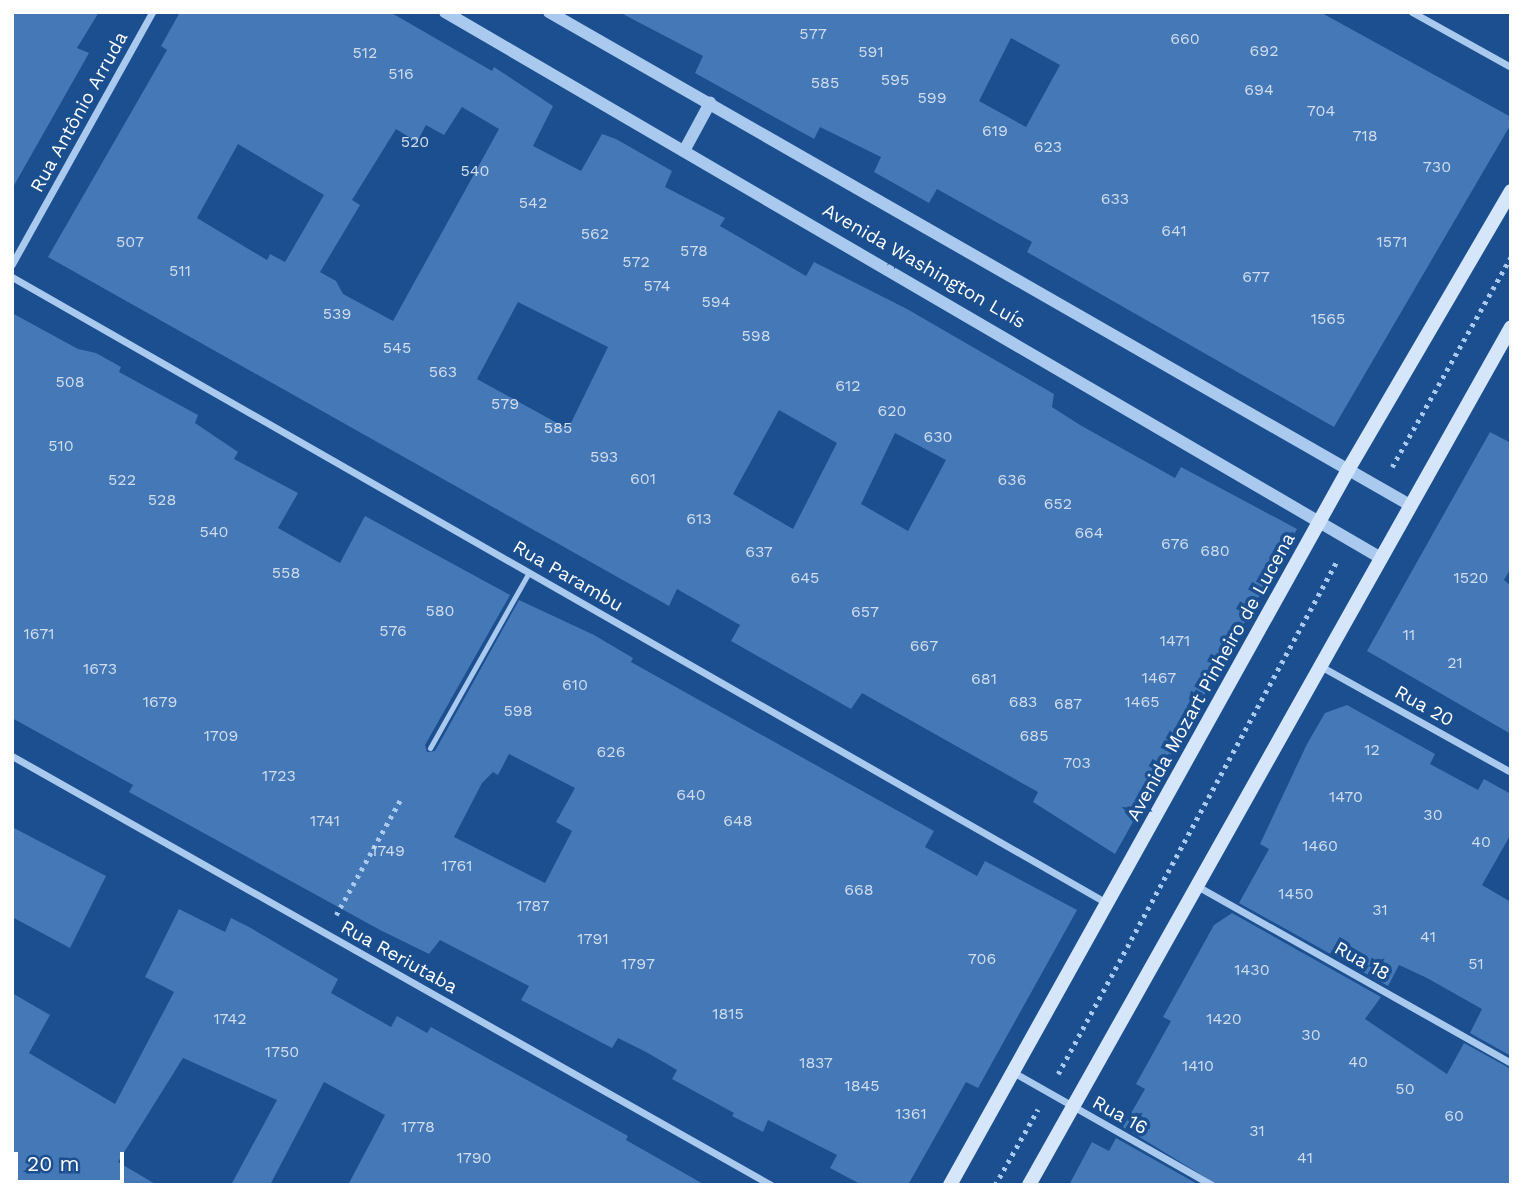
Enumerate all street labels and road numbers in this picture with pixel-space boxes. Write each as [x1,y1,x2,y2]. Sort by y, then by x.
street label: Rua Antônio Arruda [25,27,133,197]
street label: Avenida Washington Luís [818,198,1030,334]
street label: Avenida Mozart Pinheiro de Lucena [1122,529,1300,825]
street label: Rua Parambu [509,535,627,617]
street label: Rua 20 [1390,680,1458,732]
street label: Rua Reriutaba [336,915,462,999]
street label: Rua 18 [1330,936,1394,986]
street label: Rua 16 [1088,1090,1152,1140]

